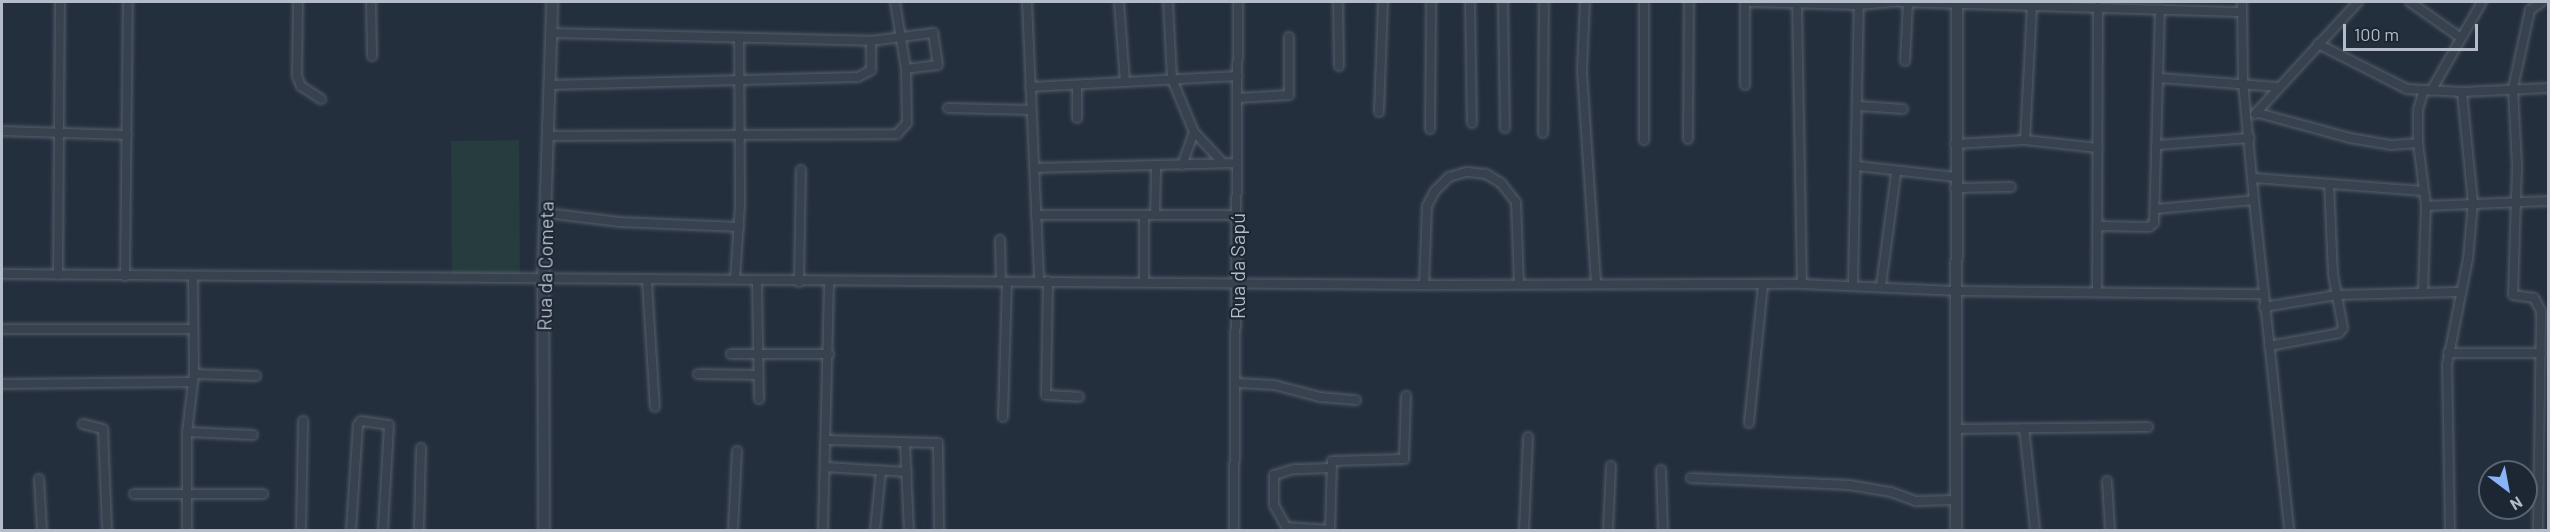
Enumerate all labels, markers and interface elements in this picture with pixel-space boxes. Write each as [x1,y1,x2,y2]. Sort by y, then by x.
scale bar [2346,12,2481,50]
text: 100 m [2354,23,2399,45]
street label: Rua da Cometa [532,201,558,331]
street label: Rua da Sapú [1225,213,1249,319]
north arrow [2478,460,2538,520]
text: N [2507,493,2526,515]

